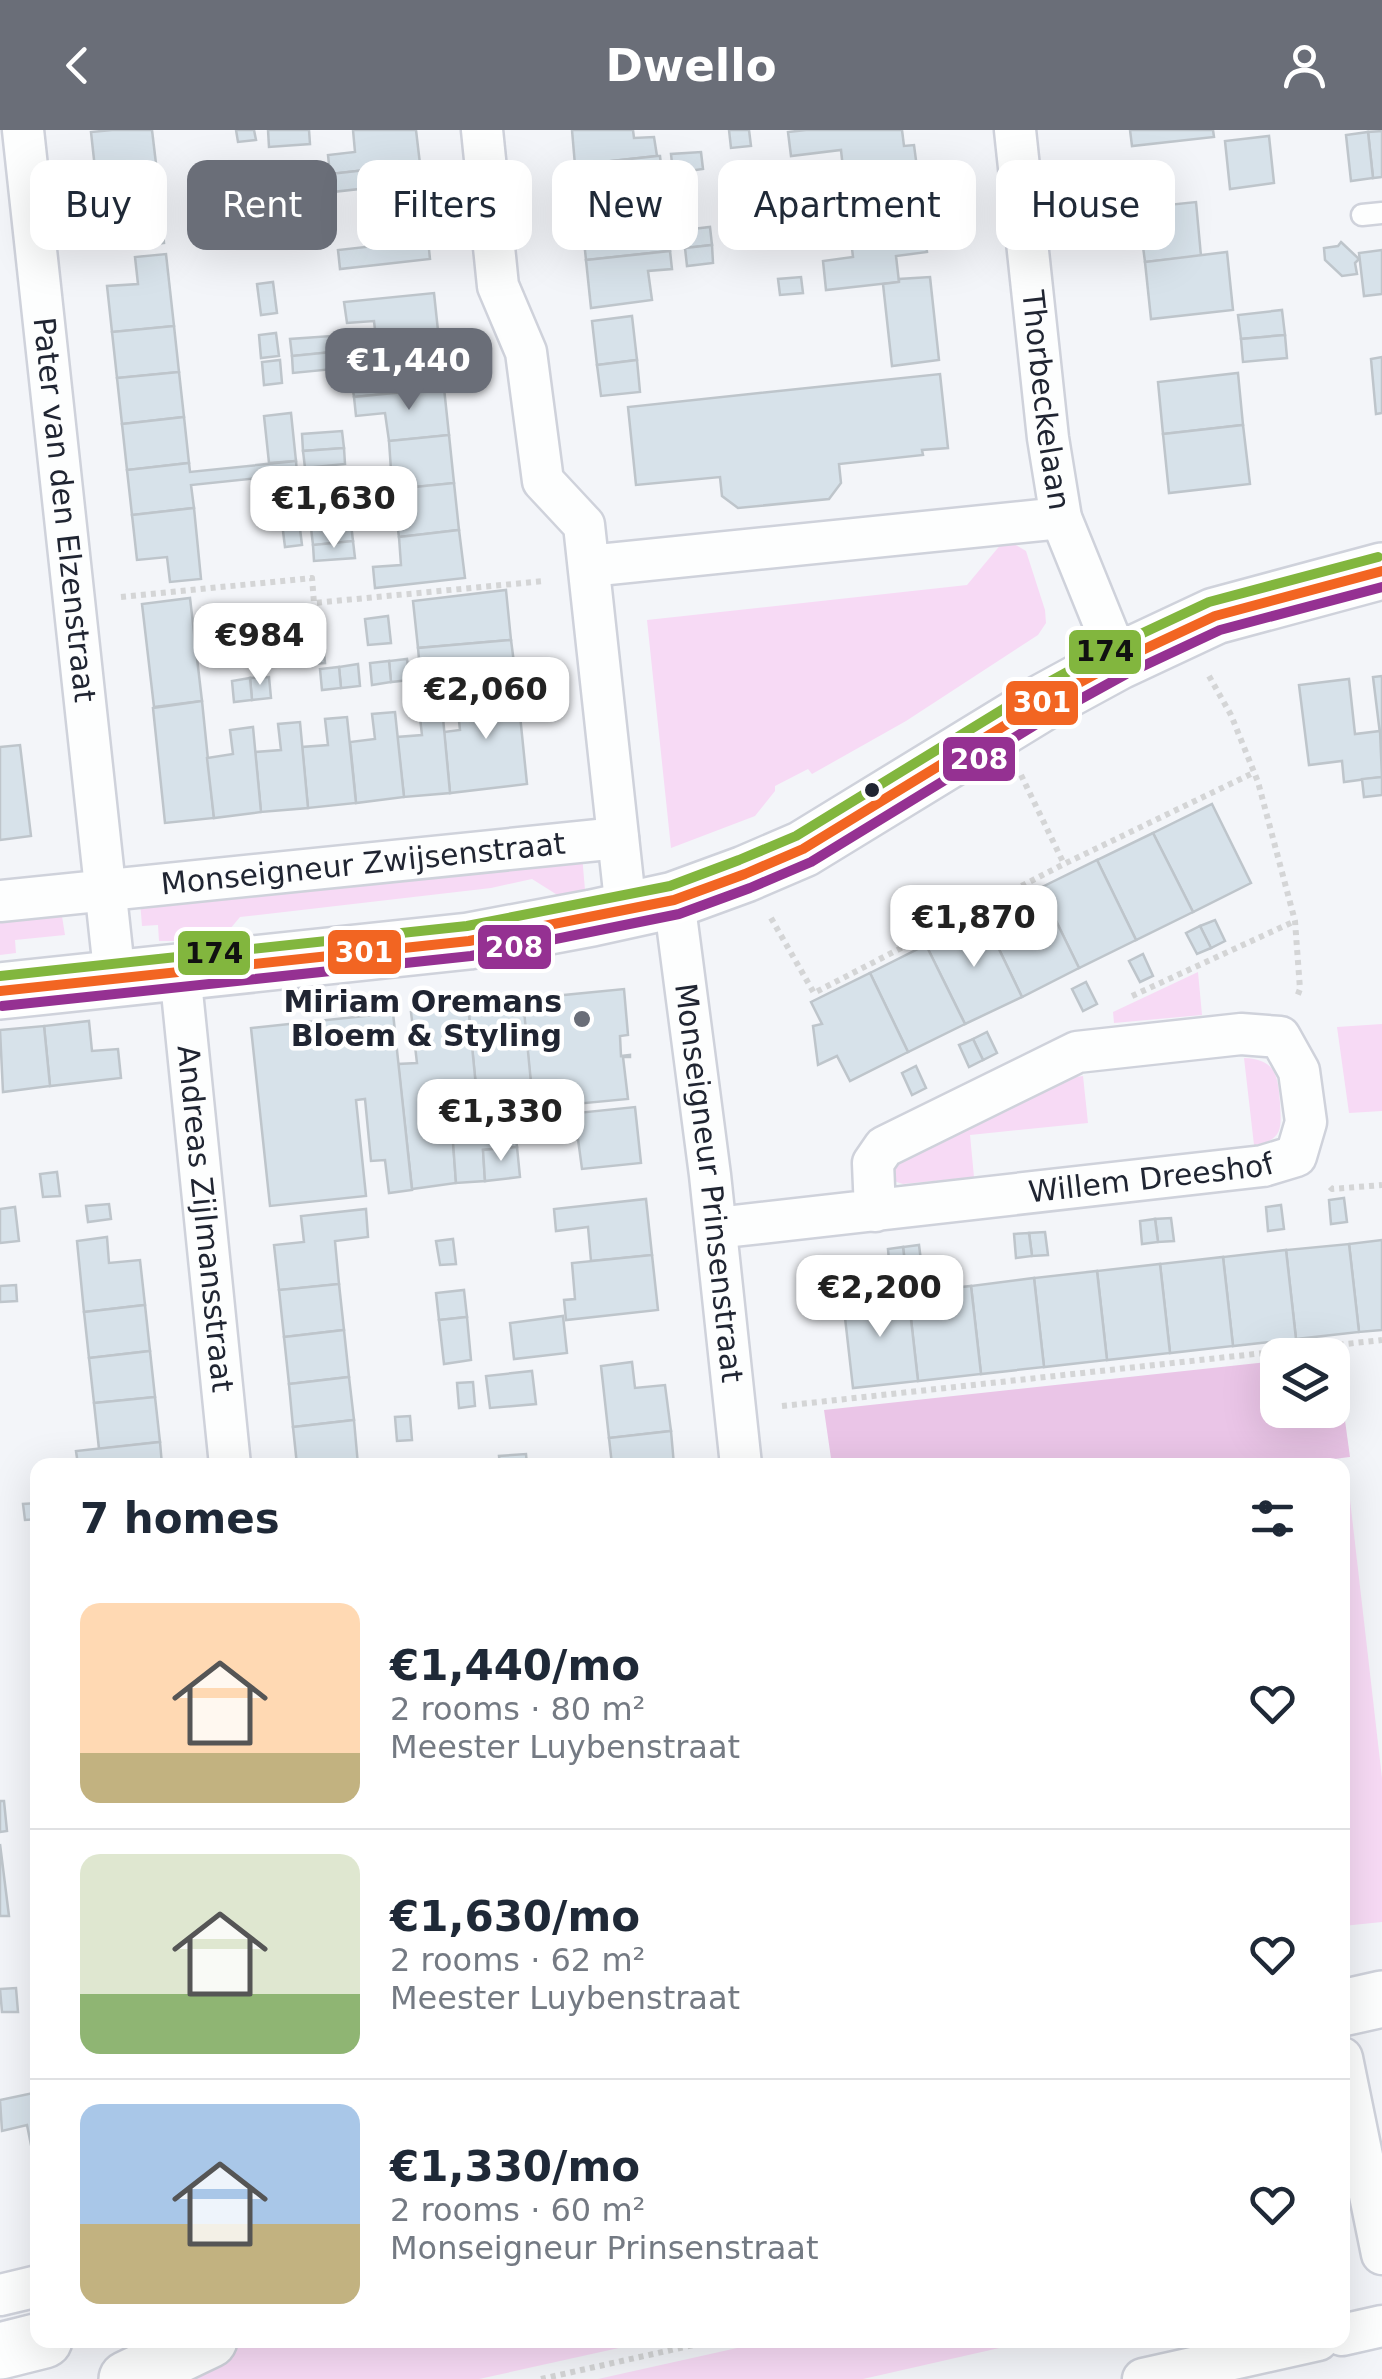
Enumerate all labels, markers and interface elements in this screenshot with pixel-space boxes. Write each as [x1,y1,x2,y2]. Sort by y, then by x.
icon: back [50,38,105,93]
icon: person [1277,38,1332,93]
text: Dwello [605,39,777,92]
chip: Buy [30,160,167,250]
chip: Rent [187,160,337,250]
chip: Filters [357,160,532,250]
chip: New [552,160,698,250]
chip: Apartment [718,160,976,250]
chip: House [996,160,1175,250]
street label: Thorbeckelaan [1015,288,1077,513]
street label: Pater van den Elzenstraat [26,316,103,704]
pin: €1,440 [328,328,490,413]
text: €1,440 [347,341,471,379]
pin: €1,630 [253,466,415,551]
text: €1,630 [272,479,396,517]
pin: €984 [201,603,319,688]
text: €984 [215,616,305,654]
line badge: 174 [1067,628,1143,676]
text: 174 [1076,635,1134,668]
pin: €2,060 [405,657,567,742]
text: €2,060 [424,670,548,708]
line badge: 301 [1004,679,1080,727]
text: 301 [1013,686,1071,719]
line badge: 208 [941,735,1017,783]
text: 208 [950,743,1008,776]
unlabelled marker [862,780,882,800]
street label: Monseigneur Zwijsenstraat [159,825,567,902]
pin: €1,870 [893,885,1055,970]
text: €1,870 [912,898,1036,936]
line badge: 208 [476,923,553,971]
line badge: 301 [326,928,403,976]
line badge: 174 [176,929,252,977]
text: 208 [485,931,543,964]
text: 301 [335,936,393,969]
text: 174 [185,937,243,970]
street label: Monseigneur Prinsenstraat [668,981,750,1384]
place label: Miriam Oremans Bloem & Styling [283,984,562,1053]
marker: Miriam Oremans Bloem & Styling [571,1008,593,1030]
street label: Andreas Zijlmansstraat [171,1044,241,1394]
pin: €1,330 [420,1079,582,1164]
text: €1,330 [439,1092,563,1130]
street label: Willem Dreeshof [1027,1145,1280,1209]
pin: €2,200 [799,1255,961,1340]
text: €2,200 [818,1268,942,1306]
map controls [1260,1338,1350,1428]
button: layers [1260,1338,1350,1428]
icon: filters [1245,1491,1300,1546]
text: 7 homes [80,1494,280,1543]
text: €1,440/mo [390,1641,640,1690]
icon: home [160,1643,280,1763]
icon: heart [1245,1676,1300,1731]
text: 2 rooms · 80 m² [390,1690,645,1728]
text: Meester Luybenstraat [390,1728,740,1766]
text: €1,630/mo [390,1892,640,1941]
icon: home [160,1894,280,2014]
icon: heart [1245,1927,1300,1982]
text: 2 rooms · 62 m² [390,1941,645,1979]
text: Meester Luybenstraat [390,1979,740,2017]
text: €1,330/mo [390,2142,640,2191]
icon: home [160,2144,280,2264]
icon: heart [1245,2177,1300,2232]
text: 2 rooms · 60 m² [390,2191,645,2229]
text: Monseigneur Prinsenstraat [390,2229,818,2267]

